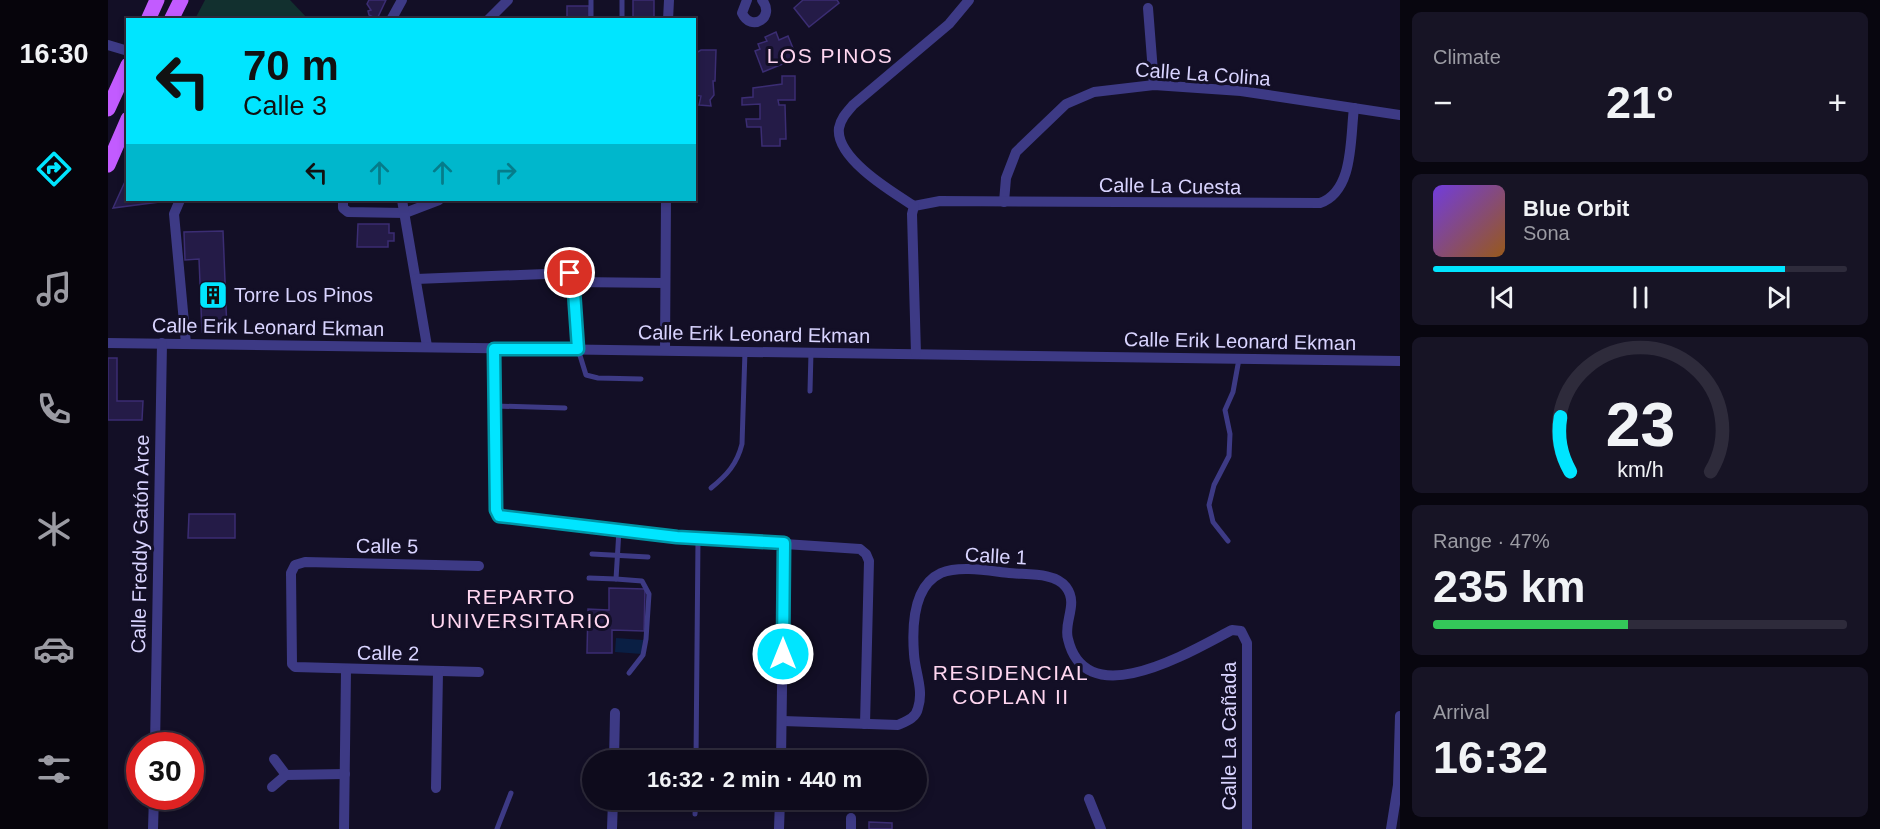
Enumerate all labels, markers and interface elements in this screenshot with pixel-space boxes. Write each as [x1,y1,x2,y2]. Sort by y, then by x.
text: 16:30 [19,39,89,69]
icon: left [144,42,222,120]
text: 70 m [243,42,339,89]
district label: LOS PINOS [767,44,893,67]
text: Climate [1433,46,1501,68]
street label: Calle La Colina [1135,58,1272,90]
text: 21° [1606,77,1674,128]
text: − [1433,84,1452,121]
text: + [1828,84,1847,121]
text: Calle 3 [243,91,327,121]
icon: directions [33,148,75,190]
icon: left [300,156,333,189]
icon: ahead [363,156,396,189]
icon: ahead [426,156,459,189]
icon: right [489,156,522,189]
street label: Calle La Cuesta [1099,174,1242,198]
text: Blue Orbit [1523,196,1629,221]
text: Sona [1523,222,1570,244]
pin [544,247,595,298]
icon: arrive [553,256,586,289]
icon: music [33,268,75,310]
building icon: Torre Los Pinos [197,279,229,311]
icon: previous [1486,281,1519,314]
icon: pause [1624,281,1657,314]
icon: next [1762,281,1795,314]
place label: Torre Los Pinos [234,284,373,306]
street label: Calle Erik Leonard Ekman [152,314,384,340]
street label: Calle Erik Leonard Ekman [638,321,870,347]
street label: Calle Erik Leonard Ekman [1124,328,1356,354]
icon: phone [33,388,75,430]
text: 23 [1605,390,1675,459]
street label: Calle Freddy Gatón Arce [127,434,153,654]
text: km/h [1617,458,1663,482]
icon: climate [33,508,75,550]
text: Range · 47% [1433,530,1550,552]
street label: Calle 5 [356,534,418,558]
street label: Calle 1 [964,543,1028,569]
text: 235 km [1433,561,1586,612]
district label: REPARTO UNIVERSITARIO [430,585,612,632]
position arrow [751,622,815,686]
icon: car [33,628,75,670]
street label: Calle 2 [357,641,419,665]
district label: RESIDENCIAL COPLAN II [933,661,1089,708]
street label: Calle La Cañada [1218,661,1240,811]
text: Arrival [1433,701,1490,723]
speed limit sign: 30 [126,732,204,810]
text: 16:32 [1433,732,1548,783]
icon: filters [33,748,75,790]
text: 16:32 · 2 min · 440 m [647,767,862,792]

